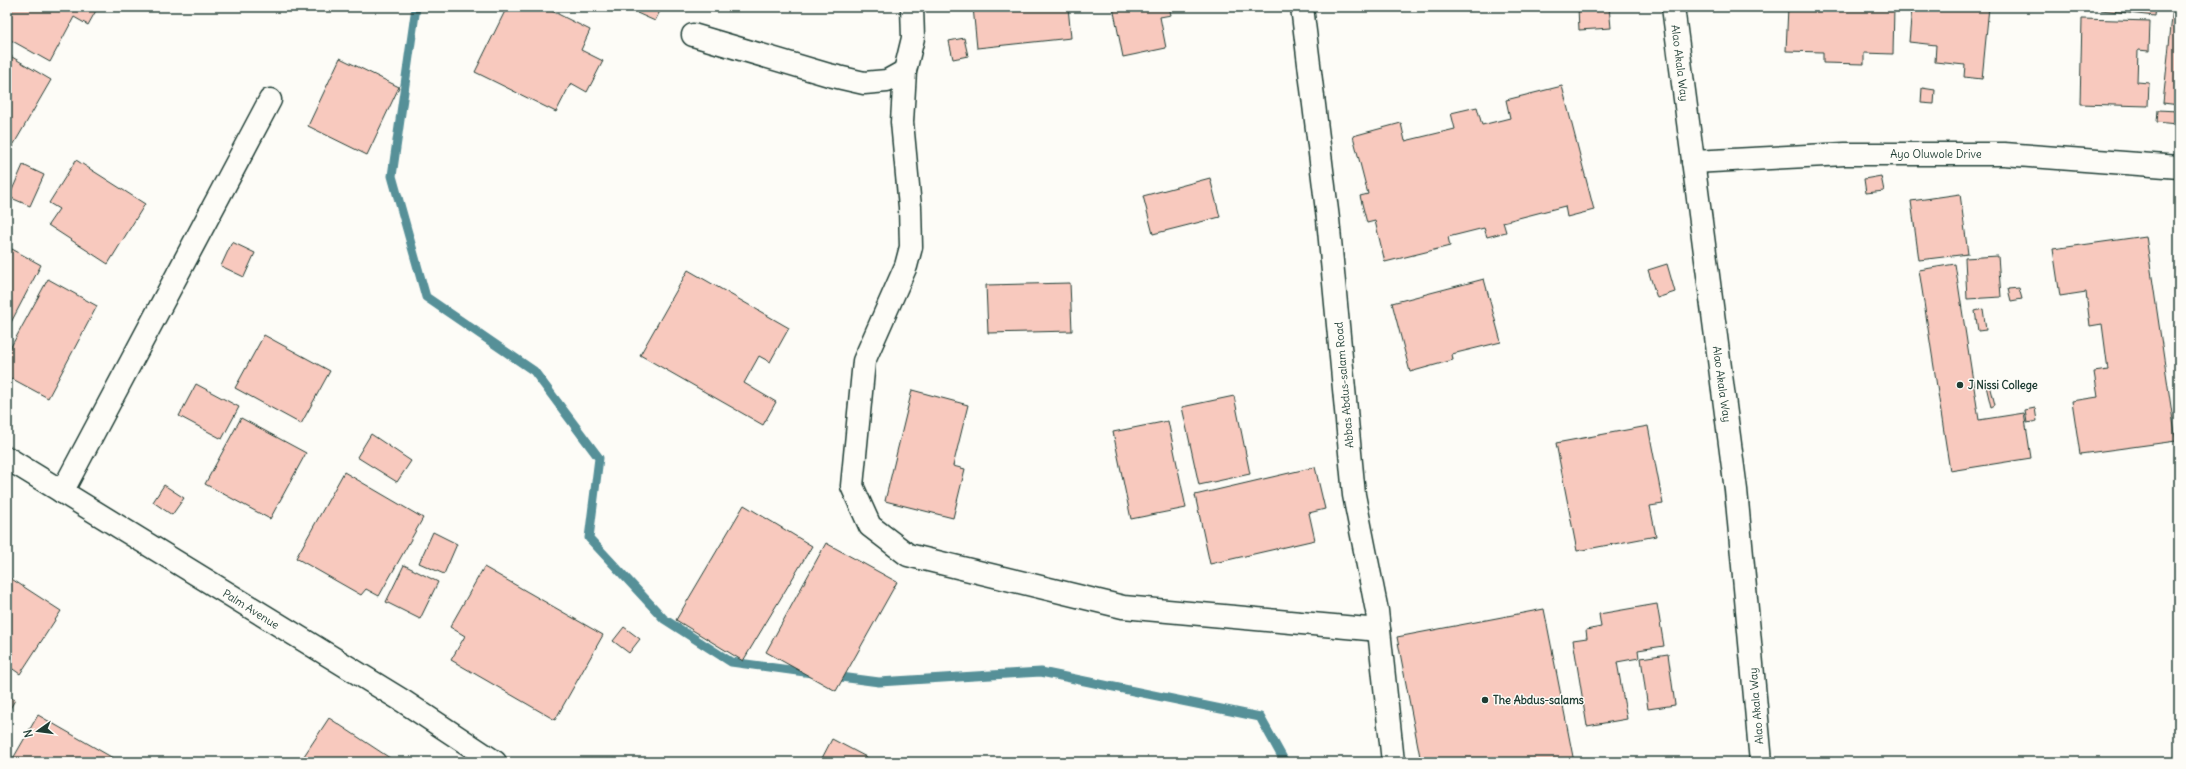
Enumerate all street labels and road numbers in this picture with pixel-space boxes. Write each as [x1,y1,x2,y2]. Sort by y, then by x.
street label: Alao Akala Way [1668,24,1692,102]
street label: Ayo Oluwole Drive [1890,147,1982,161]
street label: Abbas Abdus-salam Road [1331,321,1356,449]
street label: Alao Akala Way [1710,345,1734,423]
street label: Palm Avenue [220,586,282,632]
street label: Alao Akala Way [1746,667,1766,745]

